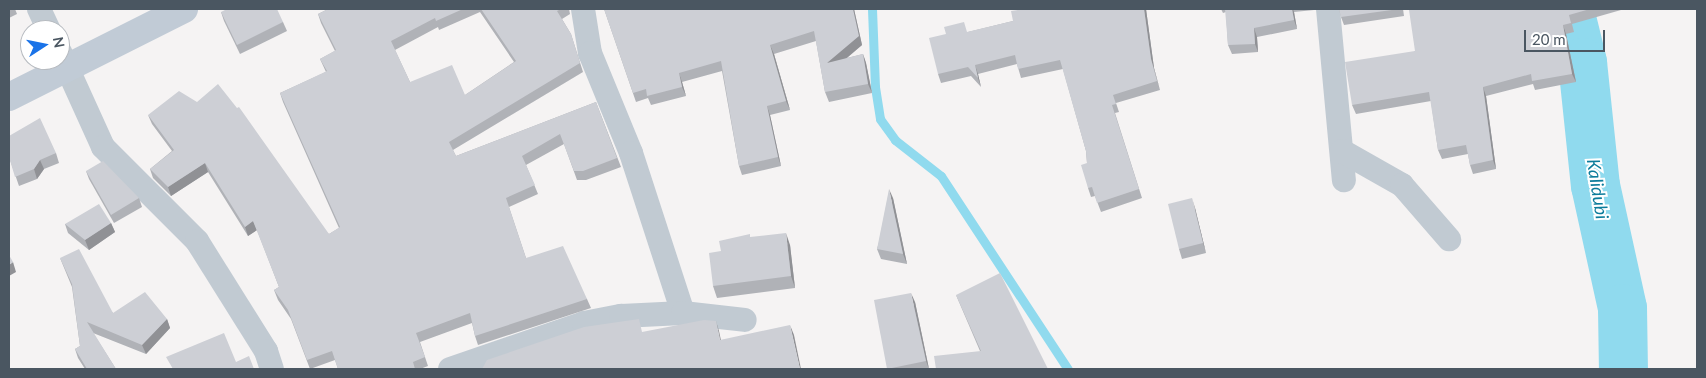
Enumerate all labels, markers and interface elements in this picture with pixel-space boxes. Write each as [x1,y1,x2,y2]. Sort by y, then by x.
north arrow [20,20,70,70]
scale bar [1526,20,1607,52]
text: 20 m [1532,30,1566,48]
text: N [50,35,69,49]
water label: Kalidubi [1583,157,1613,221]

